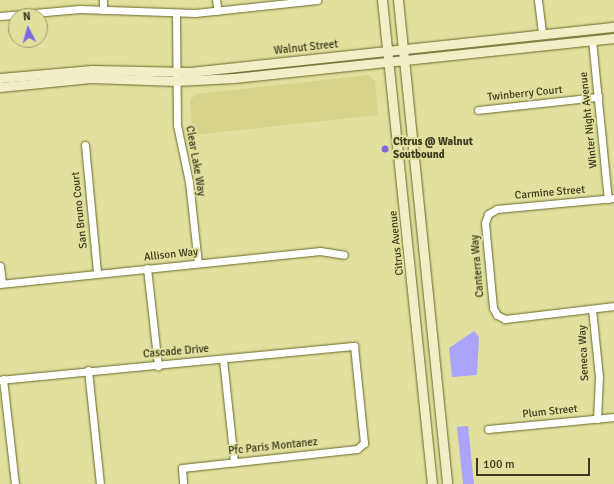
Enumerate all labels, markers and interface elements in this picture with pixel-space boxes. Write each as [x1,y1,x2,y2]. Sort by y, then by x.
north arrow [8,8,48,48]
text: N [22,10,31,23]
street label: Walnut Street [273,38,339,58]
street label: Winter Night Avenue [577,71,601,169]
street label: Twinberry Court [487,83,563,105]
street label: Clear Lake Way [182,125,208,197]
place label: Citrus @ Walnut Soutbound [393,136,473,162]
marker: Citrus @ Walnut Soutbound [380,144,390,154]
street label: San Bruno Court [69,171,91,249]
street label: Carmine Street [514,183,586,203]
street label: Citrus Avenue [387,210,407,276]
street label: Canterra Way [469,234,487,298]
street label: Allison Way [143,246,199,264]
street label: Seneca Way [576,325,592,381]
street label: Cascade Drive [143,343,209,361]
street label: Plum Street [522,403,578,421]
street label: Pfc Paris Montanez [228,436,318,458]
scale bar [478,450,592,476]
text: 100 m [483,457,515,472]

